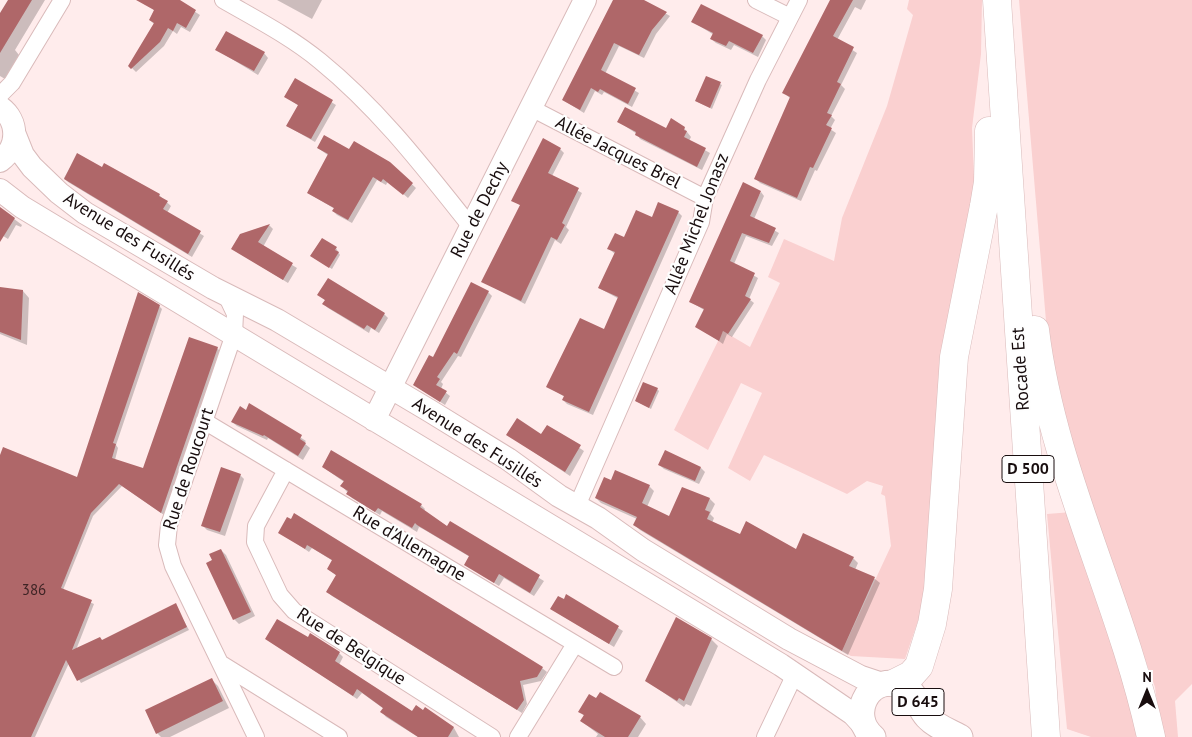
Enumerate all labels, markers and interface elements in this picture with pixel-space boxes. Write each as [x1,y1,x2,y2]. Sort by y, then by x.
street label: Allée Jacques Brel [552,112,684,194]
street label: Allée Michel Jonasz [660,150,734,298]
street label: Rue de Dechy [447,158,513,262]
street label: Avenue des Fusillés [59,188,199,286]
street label: Rocade Est [1007,327,1035,411]
street label: Avenue des Fusillés [408,393,546,493]
street label: Rue de Roucourt [159,405,219,533]
road number: D 500 [1002,456,1054,482]
street label: Rue d'Allemagne [349,502,469,586]
house number: 386 [22,582,46,600]
street label: Rue de Belgique [292,604,410,690]
north arrow [1122,667,1172,717]
text: N [1142,668,1152,686]
road number: D 645 [892,689,944,716]

